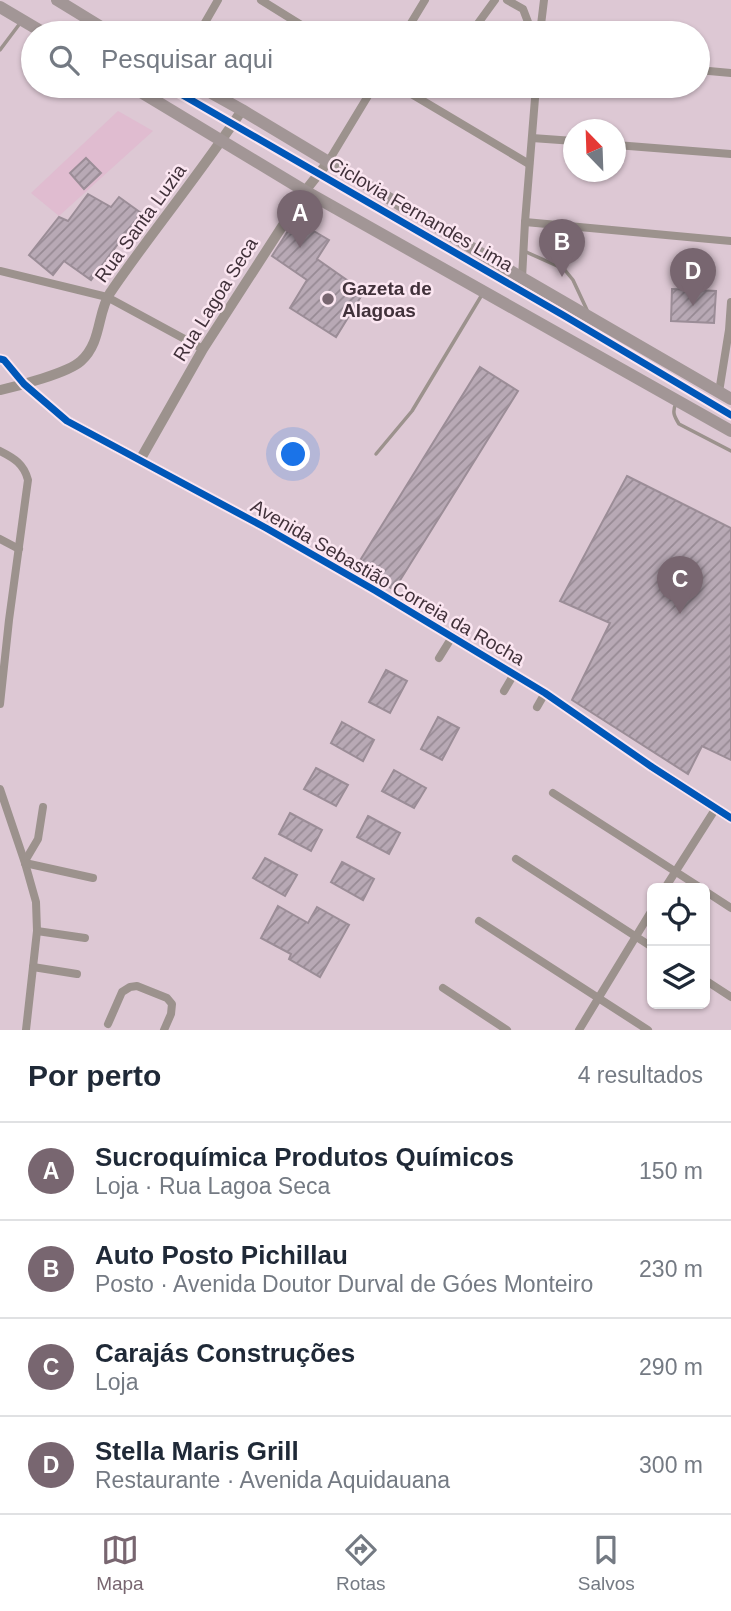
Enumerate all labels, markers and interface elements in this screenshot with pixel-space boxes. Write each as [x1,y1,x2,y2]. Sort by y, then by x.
search box [21,21,710,98]
icon: search [45,41,83,79]
text: Pesquisar aqui [101,44,273,74]
north arrow [563,119,626,182]
street label: Ciclovia Fernandes Lima [325,153,517,276]
street label: Rua Santa Luzia [91,160,190,286]
pin: A [277,190,323,248]
pin: B [539,219,585,277]
street label: Rua Lagoa Seca [169,233,262,365]
pin: D [670,248,716,306]
place label: Gazeta de Alagoas [342,278,432,321]
marker: Gazeta de Alagoas [320,291,336,307]
your location [276,437,310,471]
street label: Avenida Sebastião Correia da Rocha [247,495,529,670]
pin: C [657,556,703,614]
map controls [647,883,710,1009]
button: locate [647,883,710,946]
button: layers [647,946,710,1009]
text: Por perto [28,1059,161,1092]
text: 4 resultados [578,1062,703,1088]
text: Sucroquímica Produtos Químicos [95,1142,514,1172]
text: A [43,1158,59,1184]
text: 150 m [639,1158,703,1184]
text: Loja · Rua Lagoa Seca [95,1173,330,1199]
text: Auto Posto Pichillau [95,1240,348,1270]
text: B [43,1256,59,1282]
text: 230 m [639,1256,703,1282]
text: Posto · Avenida Doutor Durval de Góes Monteiro [95,1271,593,1297]
text: Carajás Construções [95,1338,355,1368]
text: C [43,1354,59,1380]
text: 290 m [639,1354,703,1380]
text: Loja [95,1369,138,1395]
text: Stella Maris Grill [95,1436,299,1466]
text: D [43,1452,59,1478]
text: 300 m [639,1452,703,1478]
text: Restaurante · Avenida Aquidauana [95,1467,450,1493]
tab: Mapa [96,1531,144,1595]
tab: Rotas [336,1531,386,1595]
tab: Salvos [578,1531,635,1595]

